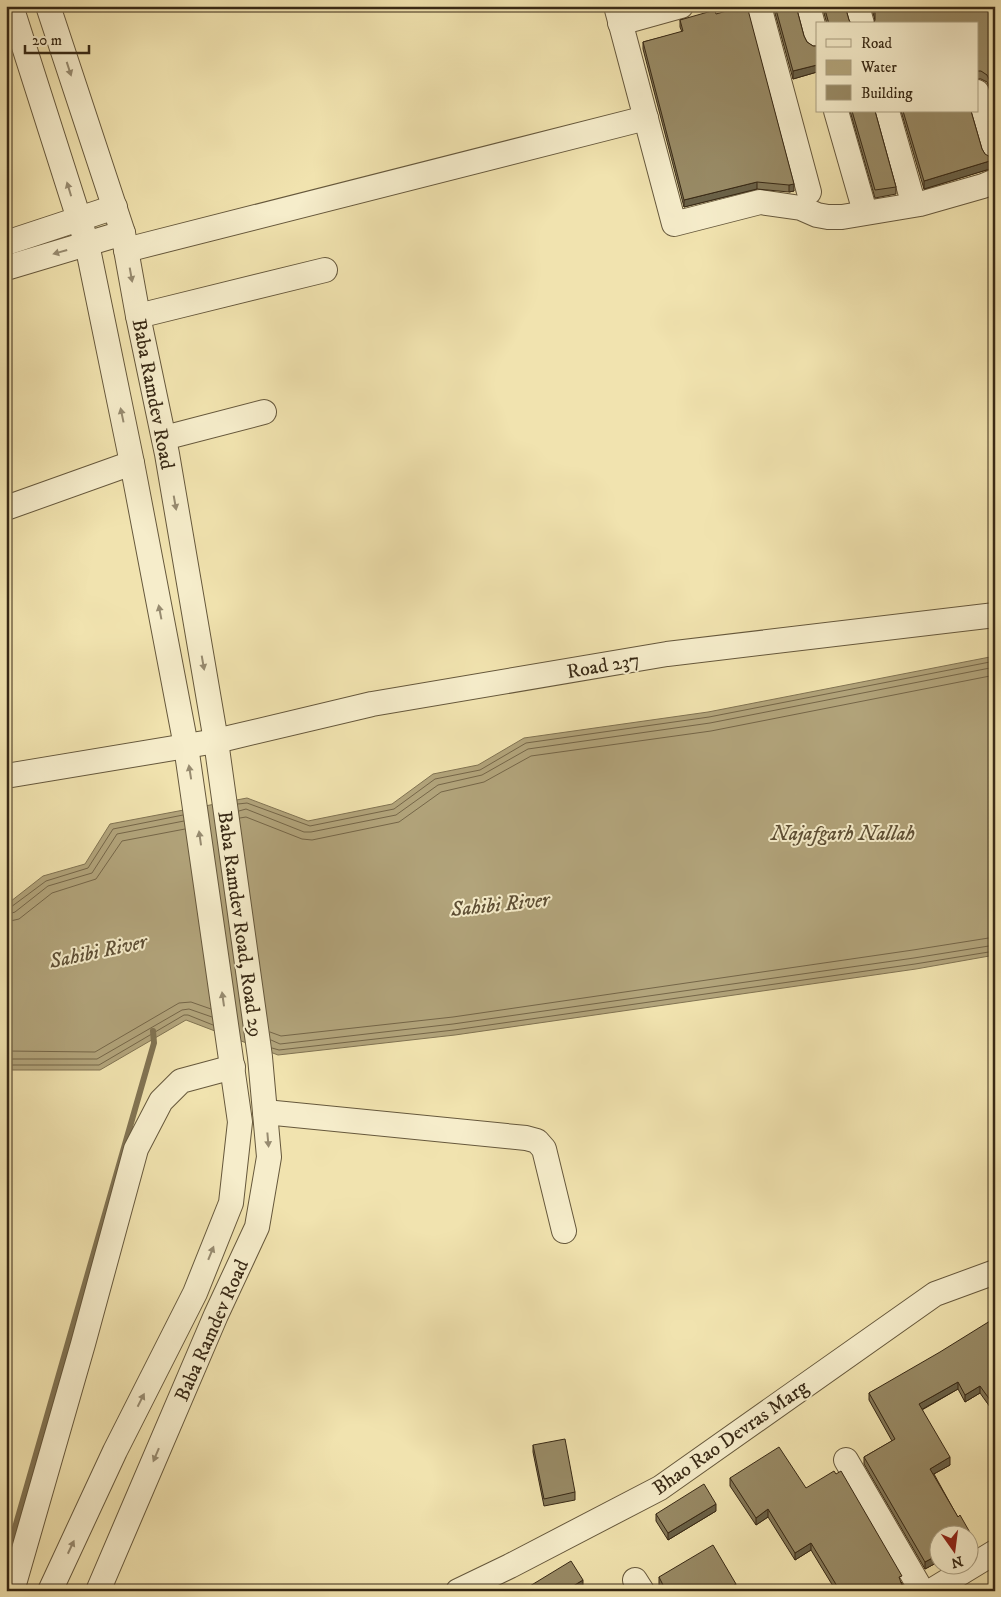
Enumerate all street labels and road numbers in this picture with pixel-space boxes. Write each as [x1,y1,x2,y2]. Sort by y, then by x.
street label: Baba Ramdev Road [126,317,179,472]
street label: Road 237 [565,648,642,685]
street label: Baba Ramdev Road, Road 29 [211,809,268,1039]
street label: Baba Ramdev Road [170,1256,255,1406]
street label: Bhao Rao Devras Marg [648,1375,814,1501]

